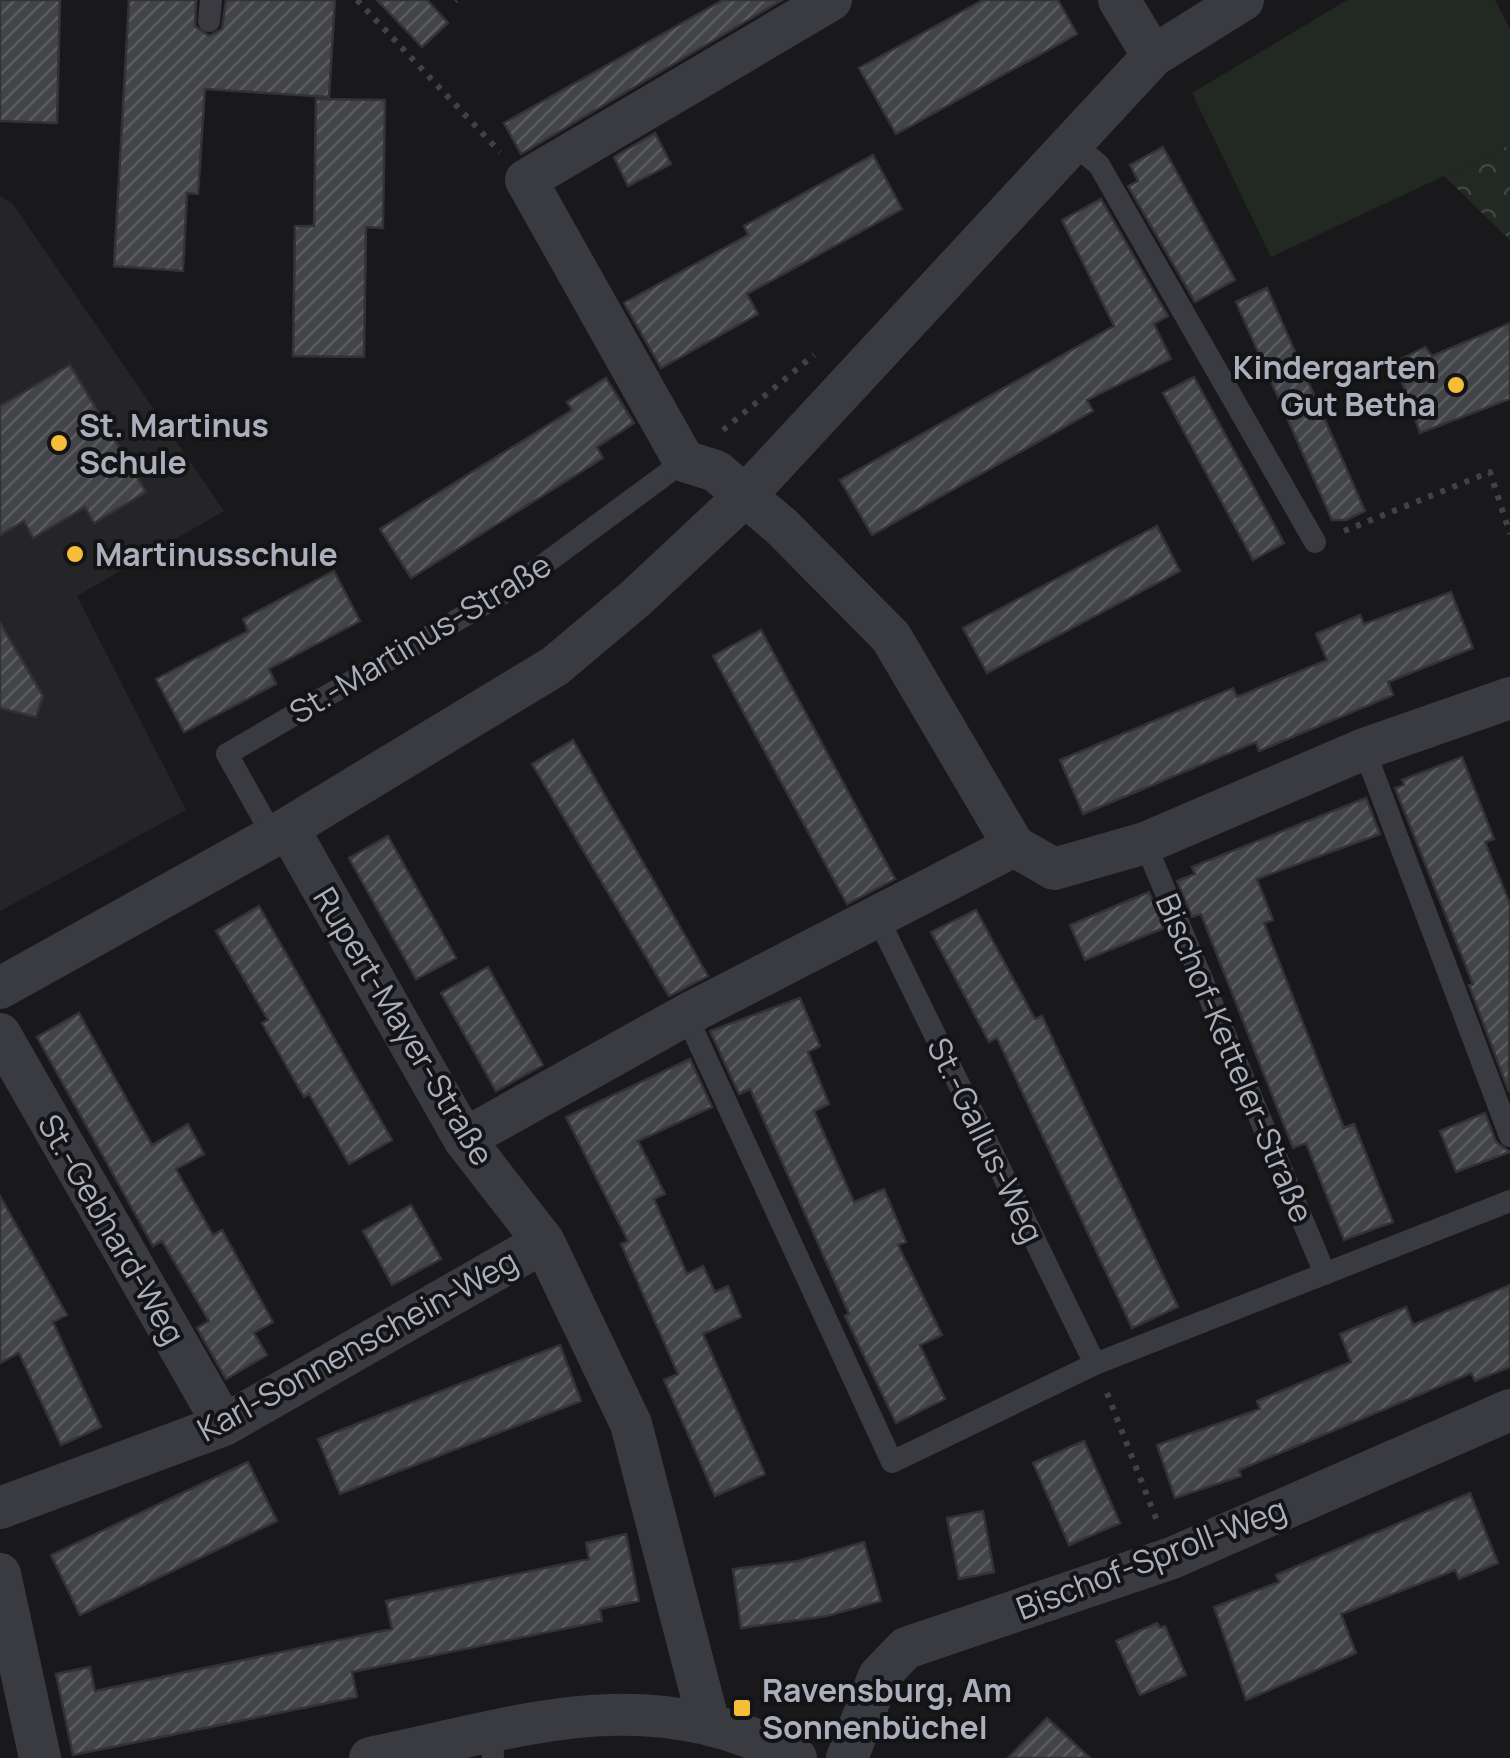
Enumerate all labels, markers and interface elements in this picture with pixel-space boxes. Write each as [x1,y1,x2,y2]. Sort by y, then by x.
place label: Kindergarten Gut Betha [1233,345,1436,426]
marker: Kindergarten Gut Betha [1445,374,1467,396]
place label: St. Martinus Schule [79,403,269,484]
marker: St. Martinus Schule [48,432,70,454]
place label: Martinusschule [95,532,338,576]
street label: St.-Martinus-Straße [281,542,559,734]
marker: Martinusschule [64,543,86,565]
street label: Rupert-Mayer-Straße [303,879,505,1173]
street label: Bischof-Ketteler-Straße [1146,887,1324,1229]
street label: St.-Gallus-Weg [917,1030,1055,1250]
street label: St.-Gebhard-Weg [28,1106,196,1352]
street label: Karl-Sonnenschein-Weg [189,1239,525,1451]
street label: Bischof-Sproll-Weg [1010,1486,1292,1630]
place label: Ravensburg, Am Sonnenbüchel [762,1668,1012,1749]
marker: Ravensburg, Am Sonnenbüchel [731,1697,753,1719]

